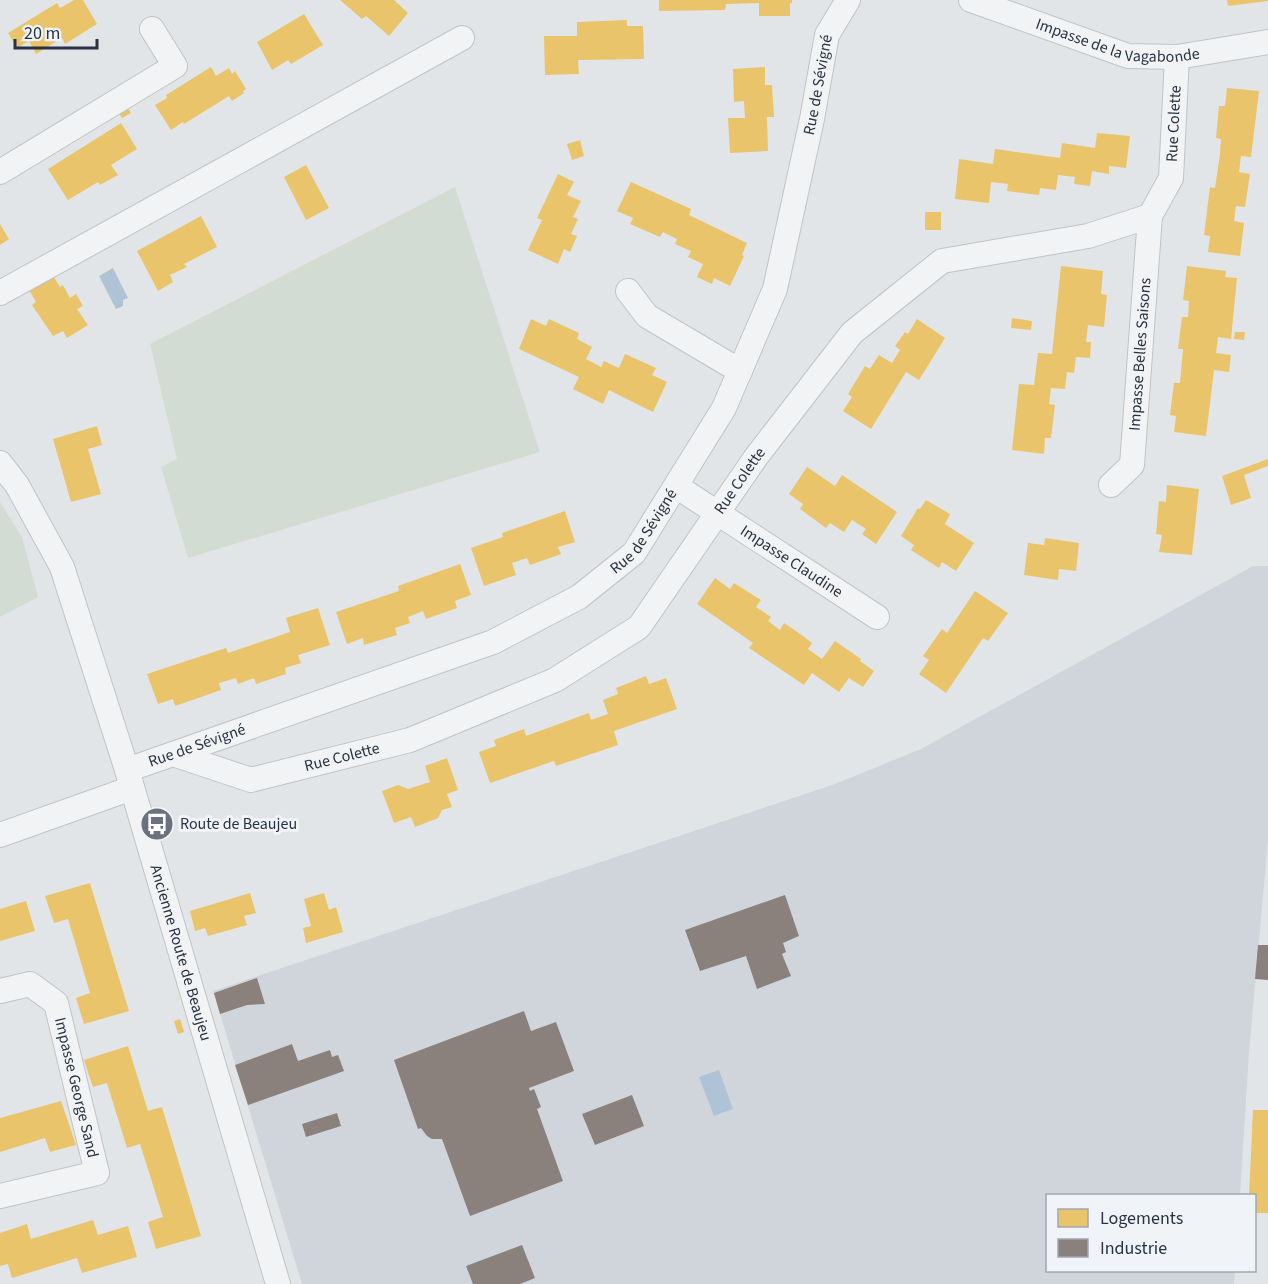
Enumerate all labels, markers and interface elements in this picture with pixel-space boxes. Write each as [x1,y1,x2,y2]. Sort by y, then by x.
scale bar [15,12,98,50]
street label: Impasse de la Vagabonde [1033,13,1201,68]
text: 20 m [24,21,60,46]
street label: Rue de Sévigné [798,33,838,137]
street label: Rue Colette [1161,85,1187,163]
street label: Impasse Belles Saisons [1123,277,1157,432]
street label: Rue Colette [709,443,771,519]
street label: Rue de Sévigné [605,485,682,579]
street label: Impasse Claudine [736,520,847,603]
street label: Rue de Sévigné [145,718,249,773]
street label: Rue Colette [302,737,382,777]
bus stop icon: Route de Beaujeu [139,806,175,842]
place label: Route de Beaujeu [180,813,297,835]
street label: Ancienne Route de Beaujeu [144,862,217,1043]
street label: Impasse George Sand [49,1015,104,1160]
legend [1046,1194,1256,1272]
text: Logements [1100,1206,1183,1231]
text: Industrie [1100,1236,1167,1261]

